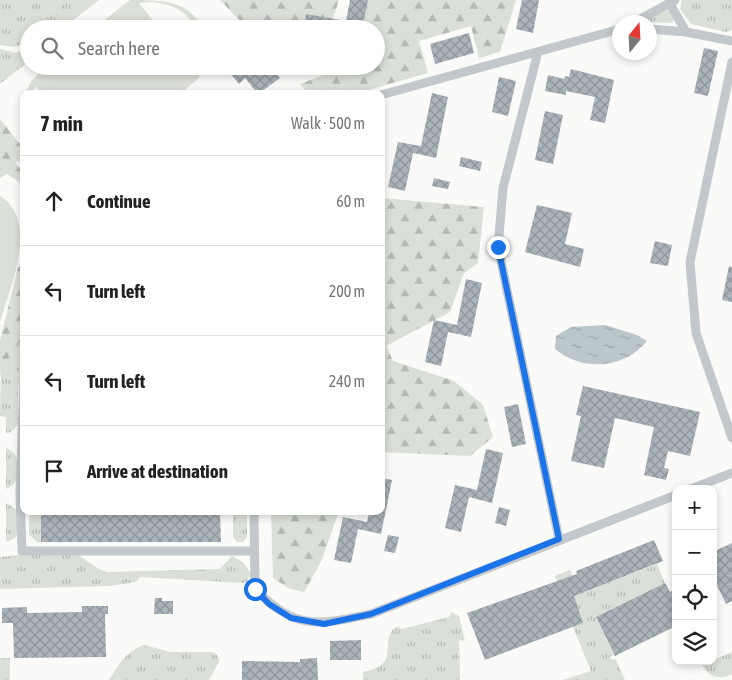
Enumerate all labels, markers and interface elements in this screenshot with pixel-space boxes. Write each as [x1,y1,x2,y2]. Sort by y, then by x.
north arrow [612,15,657,60]
search box [20,20,385,75]
icon: search [38,34,66,62]
text: Search here [78,37,160,59]
text: 7 min [40,111,83,135]
text: Walk · 500 m [291,114,365,132]
icon: ahead [40,187,68,215]
text: Continue [87,190,151,212]
text: 60 m [336,192,365,210]
route end [487,236,510,259]
icon: left [40,277,68,305]
text: Turn left [87,280,145,302]
text: 200 m [329,282,365,300]
icon: left [40,367,68,395]
text: Turn left [87,370,145,392]
text: 240 m [329,372,365,390]
icon: arrive [40,457,68,485]
text: Arrive at destination [87,460,228,482]
map controls [672,485,717,665]
button: + [672,485,717,530]
button: − [672,530,717,575]
button: locate [672,575,717,620]
route start [244,578,267,601]
button: layers [672,620,717,665]

